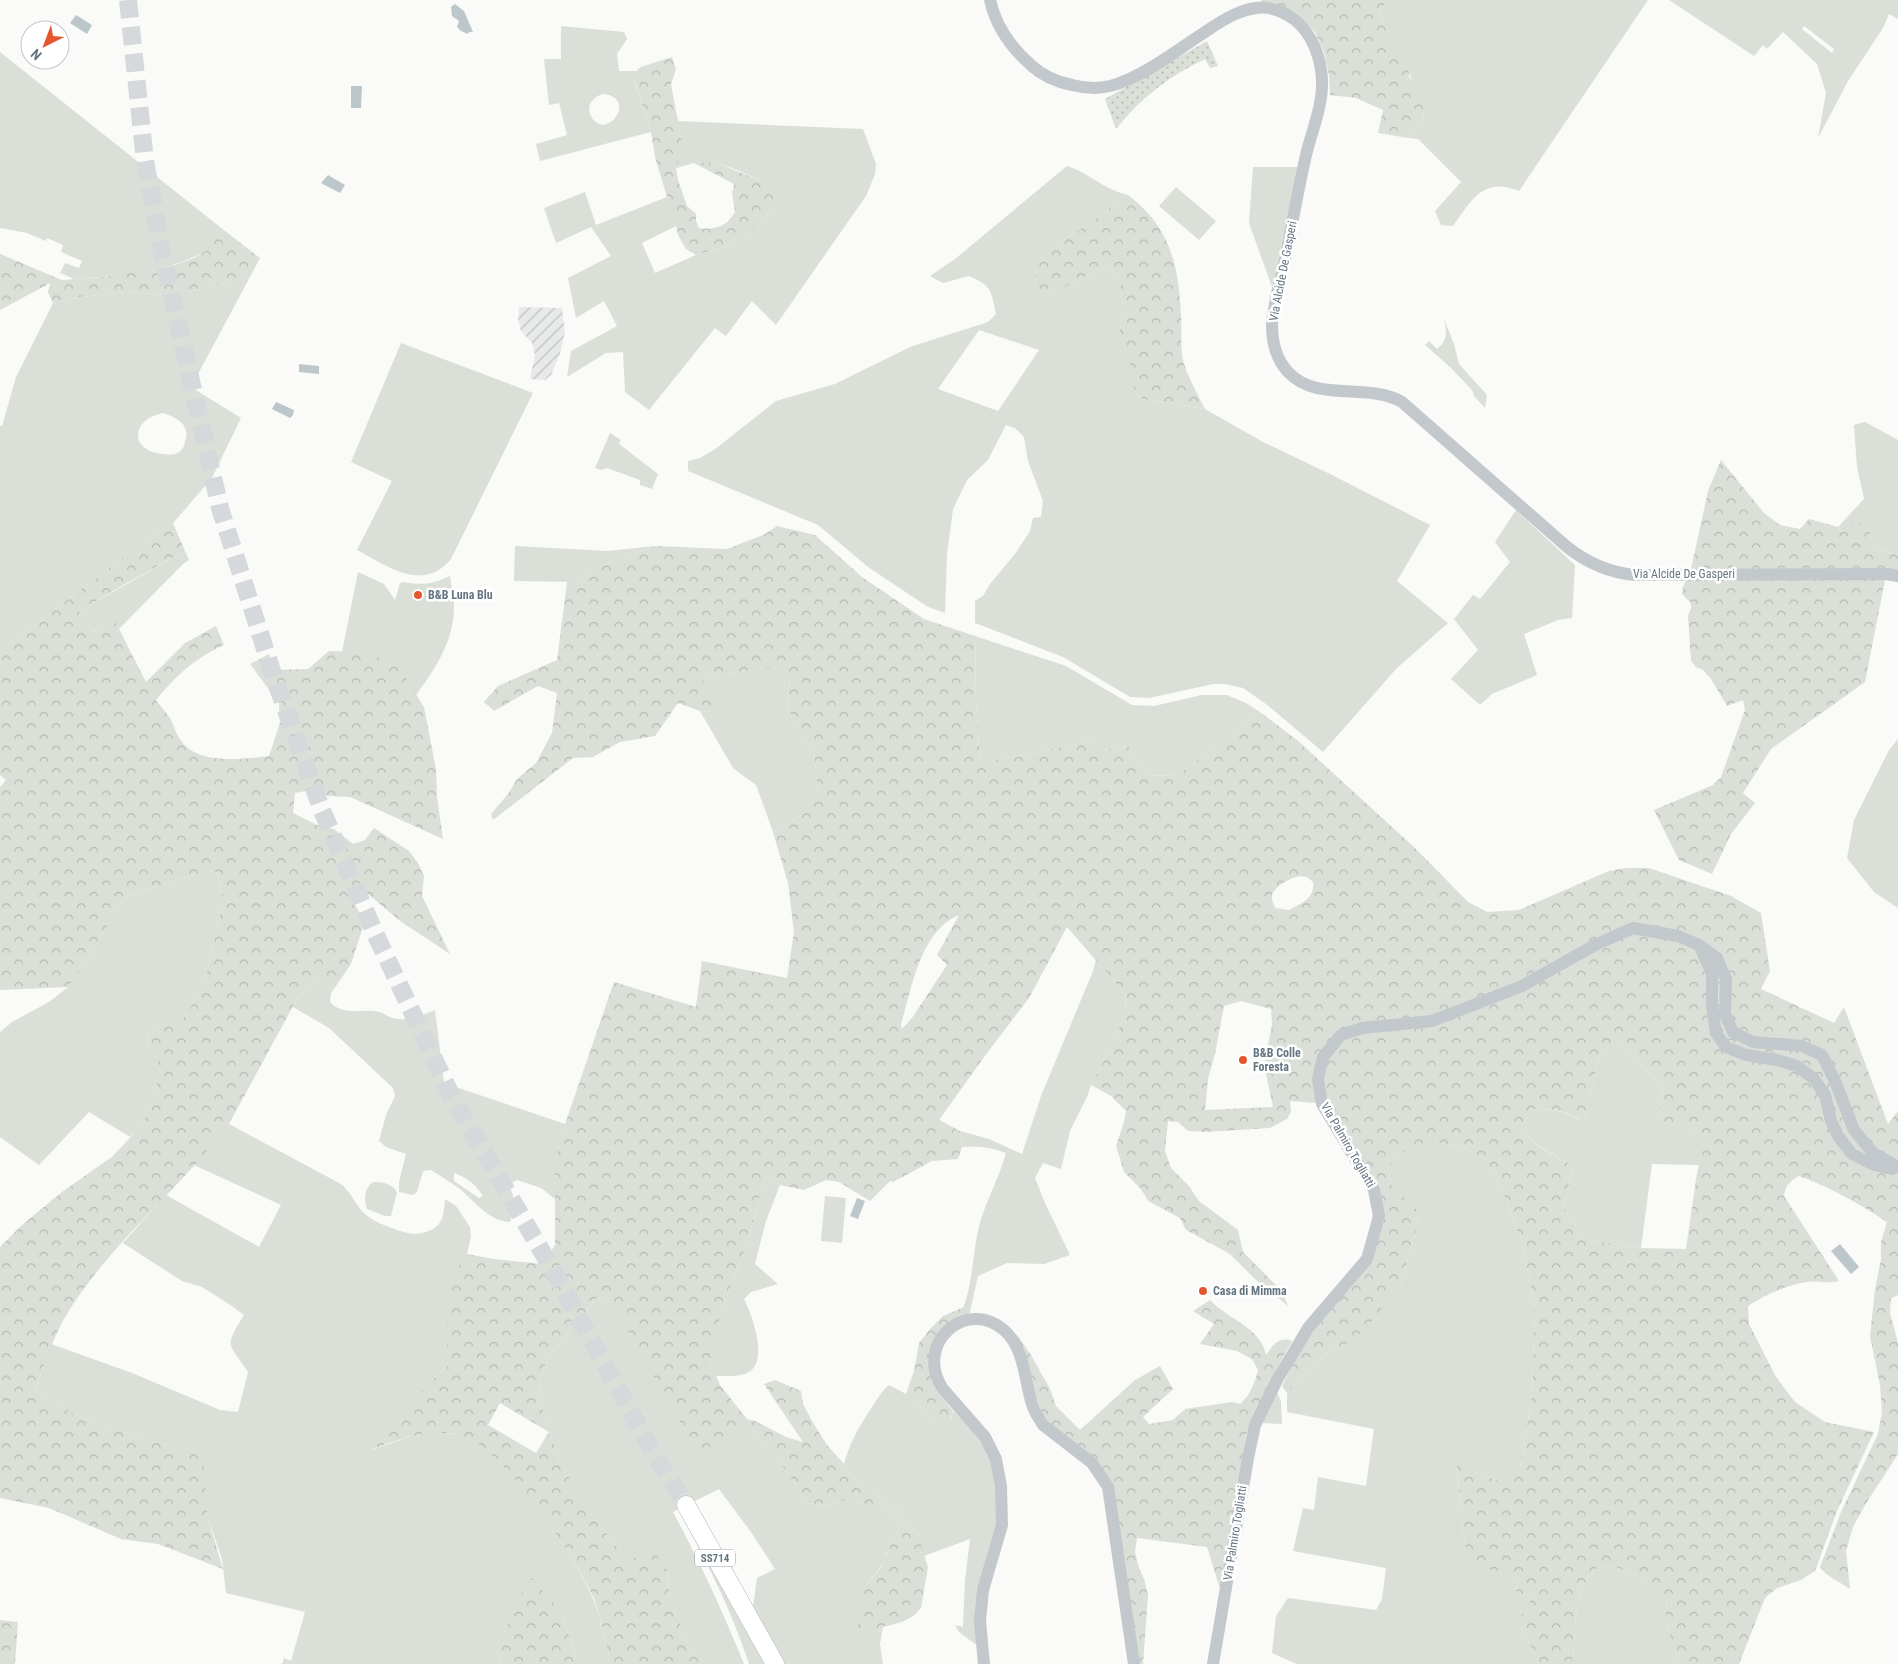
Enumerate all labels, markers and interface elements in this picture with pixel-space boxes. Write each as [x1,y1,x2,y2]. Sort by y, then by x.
north arrow [20,20,70,70]
text: N [28,46,45,63]
street label: Via Alcide De Gasperi [1266,220,1300,322]
street label: Via Alcide De Gasperi [1633,567,1735,581]
place label: B&B Luna Blu [428,588,493,602]
marker: B&B Luna Blu [412,589,424,601]
place label: B&B Colle Foresta [1253,1046,1301,1074]
marker: B&B Colle Foresta [1237,1054,1249,1066]
street label: Via Palmiro Togliatti [1318,1100,1378,1190]
place label: Casa di Mimma [1213,1284,1287,1298]
marker: Casa di Mimma [1197,1285,1209,1297]
street label: Via Palmiro Togliatti [1221,1485,1249,1581]
road number: SS714 [695,1550,735,1566]

